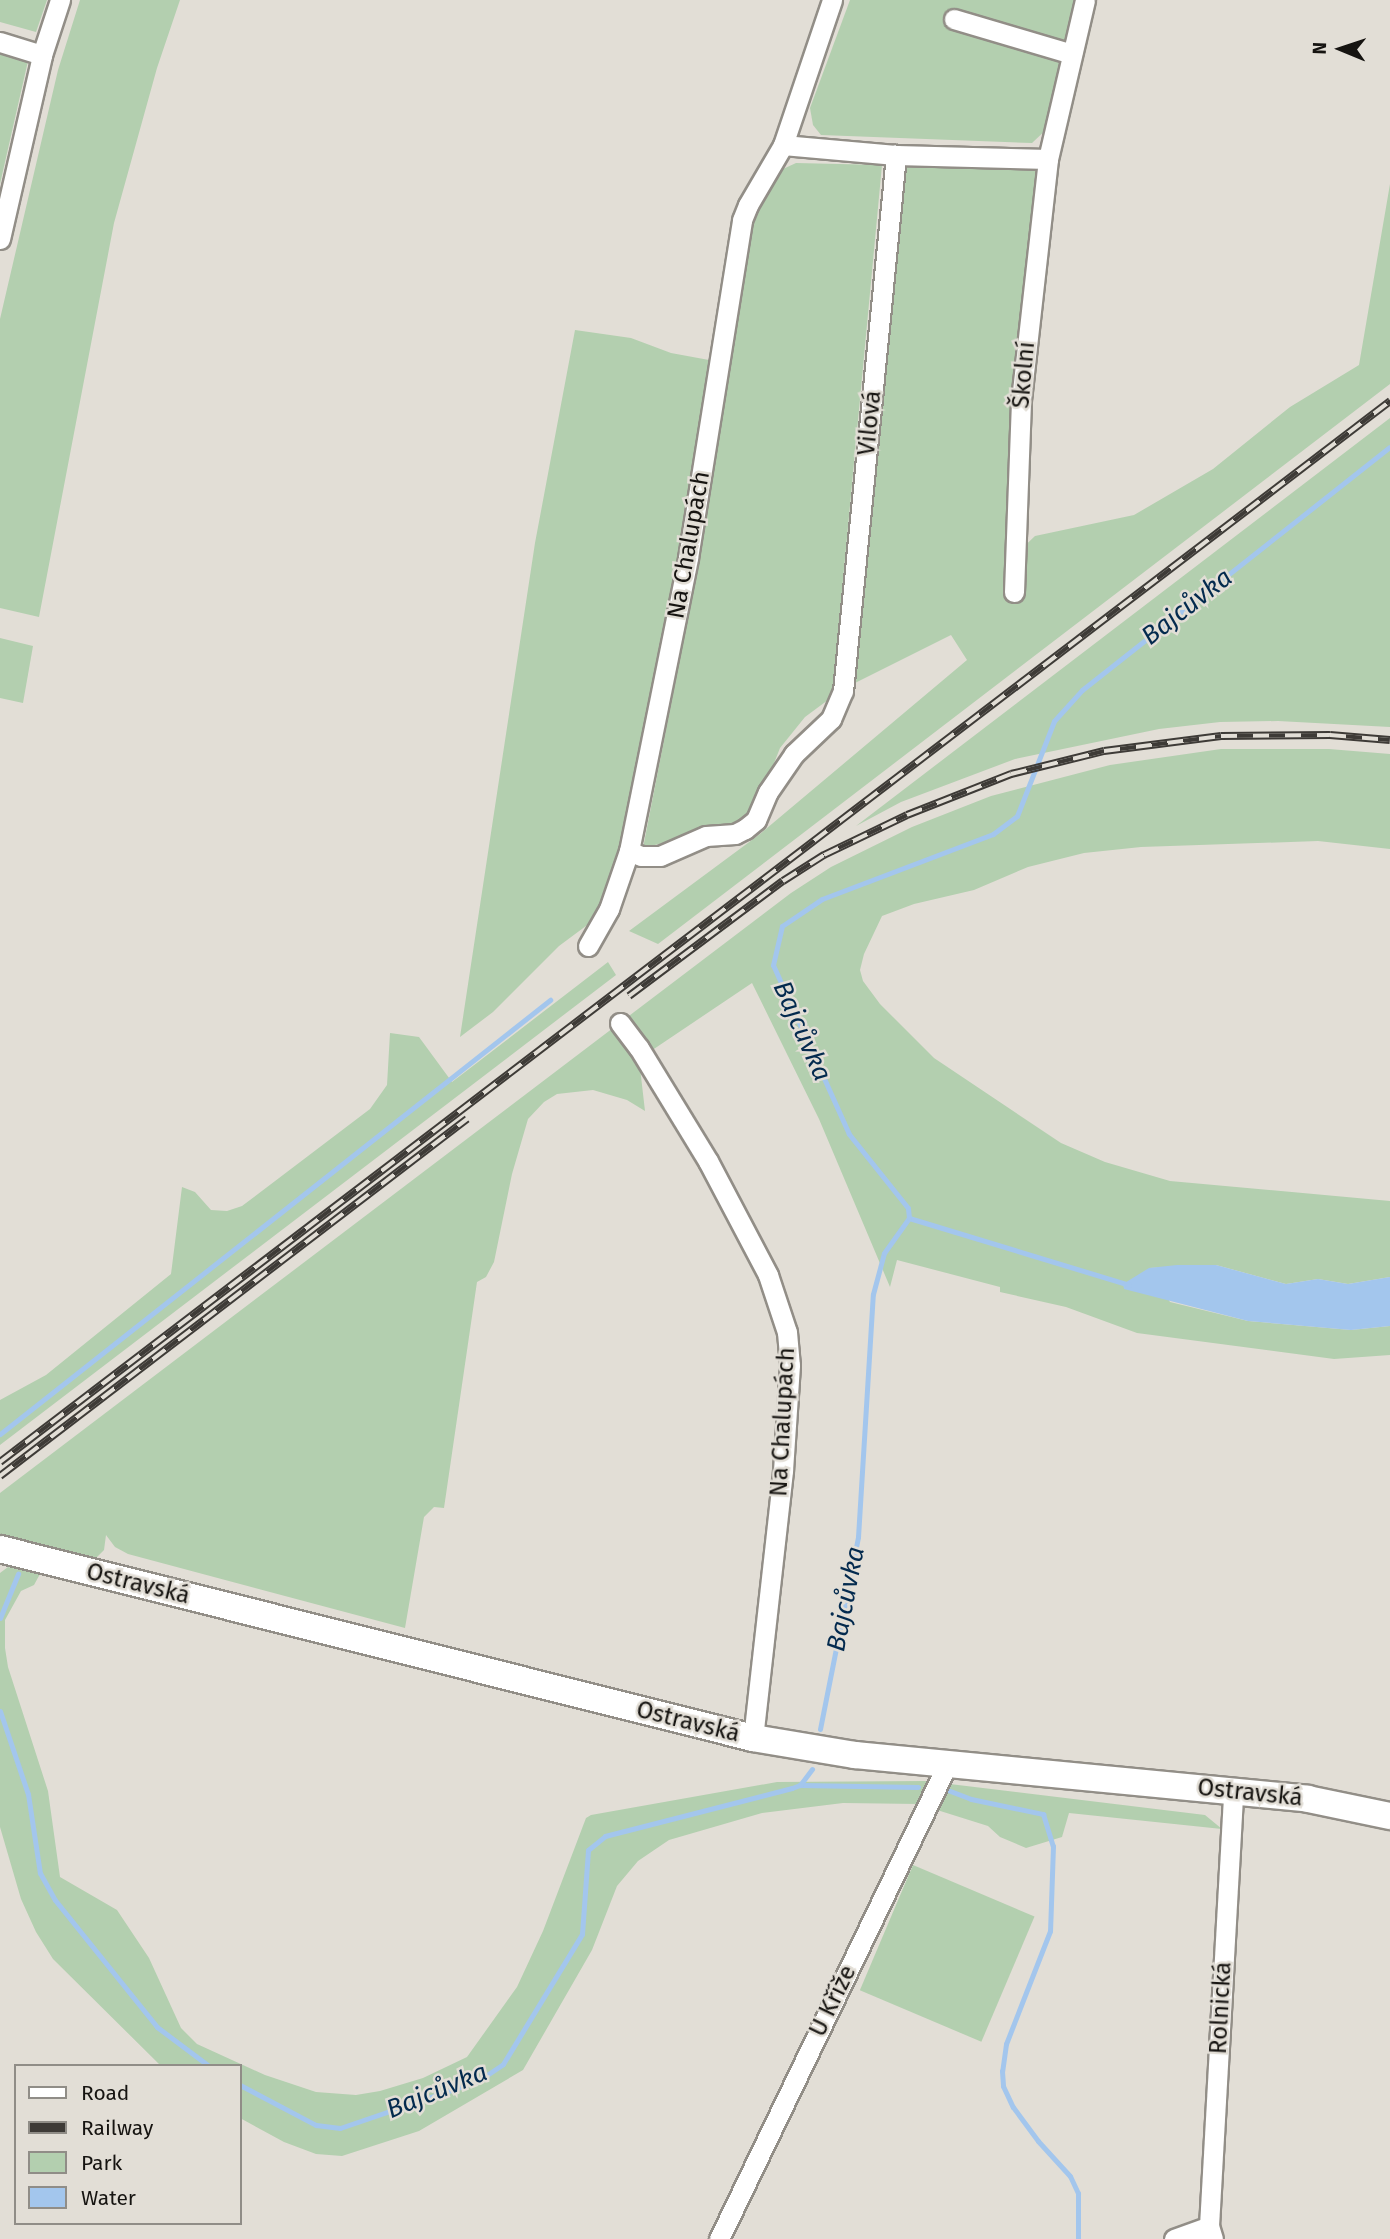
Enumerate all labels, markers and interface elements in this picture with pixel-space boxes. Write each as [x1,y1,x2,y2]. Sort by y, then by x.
north arrow [1306,14,1376,84]
text: N [1308,42,1331,55]
street label: Školní [1007,340,1041,410]
street label: Vilová [852,389,888,457]
street label: Na Chalupách [662,469,716,621]
water label: Bajcůvka [1136,562,1238,652]
water label: Bajcůvka [766,976,838,1086]
street label: Na Chalupách [765,1347,801,1497]
water label: Bajcůvka [821,1544,871,1654]
street label: Ostravská [83,1557,193,1611]
street label: Ostravská [633,1695,743,1749]
street label: Ostravská [1196,1773,1304,1813]
street label: U Kříže [803,1961,863,2041]
street label: Rolnická [1204,1961,1238,2055]
water label: Bajcůvka [382,2057,492,2125]
legend [14,2064,242,2225]
text: Road [81,2080,129,2106]
text: Railway [81,2115,153,2141]
text: Park [81,2150,122,2176]
text: Water [81,2185,136,2211]

